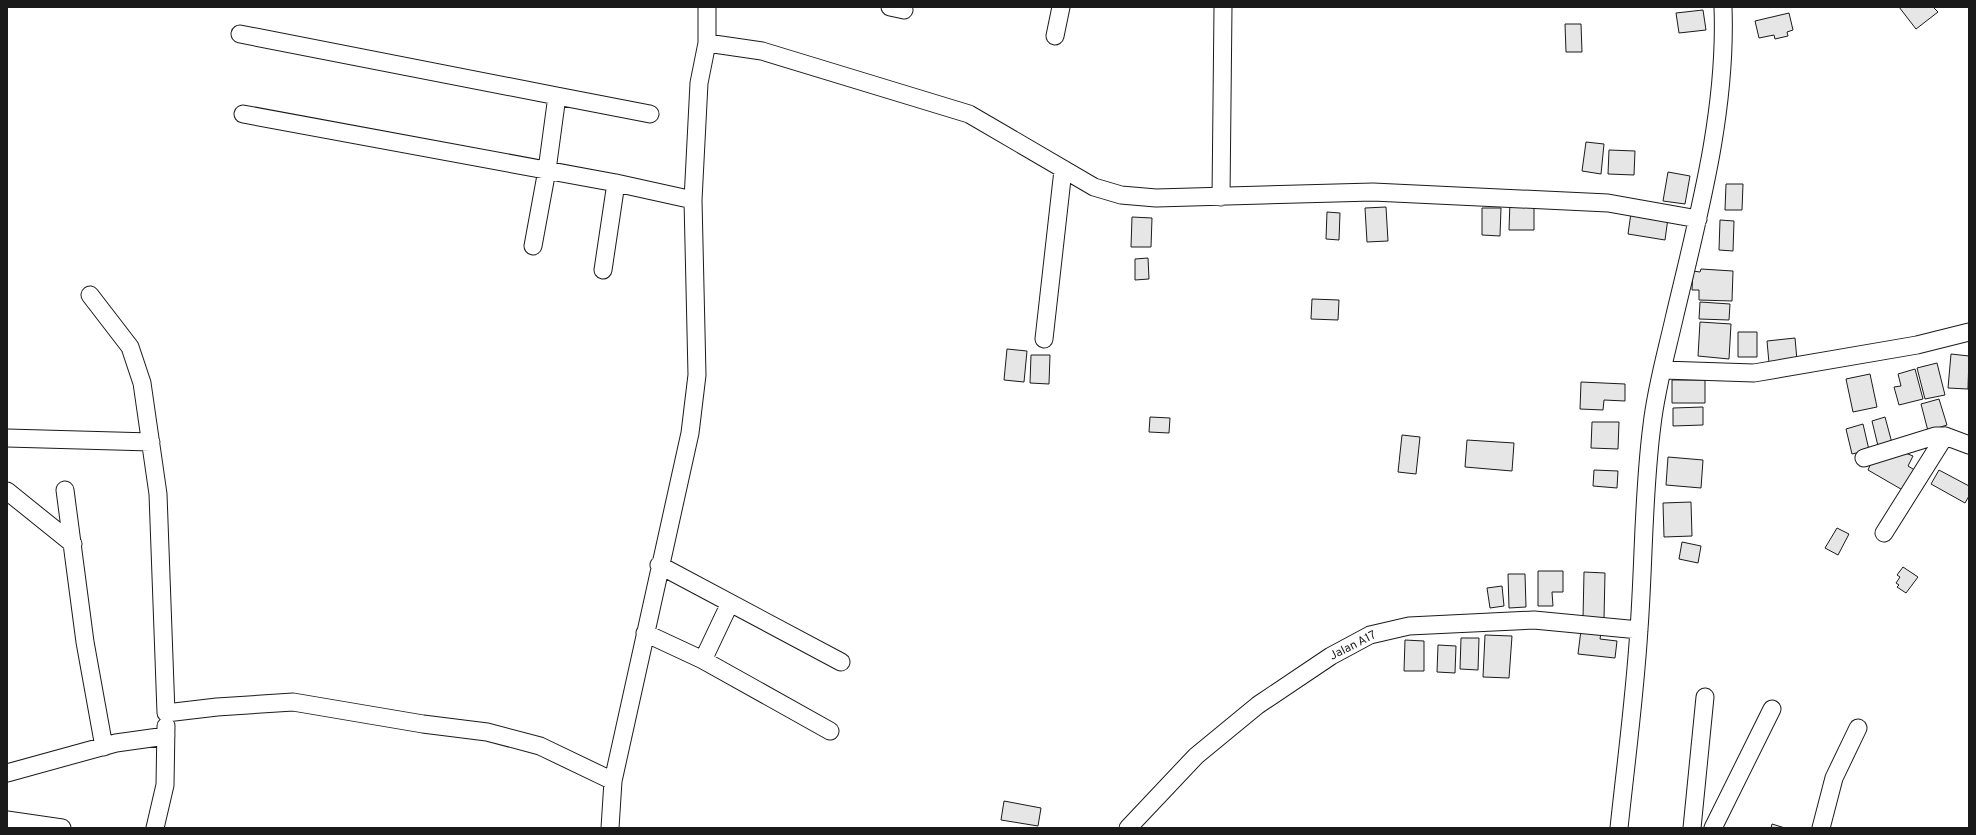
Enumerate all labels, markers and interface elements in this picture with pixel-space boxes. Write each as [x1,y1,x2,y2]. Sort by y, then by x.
street label: Jalan A17 [1327,627,1379,665]

